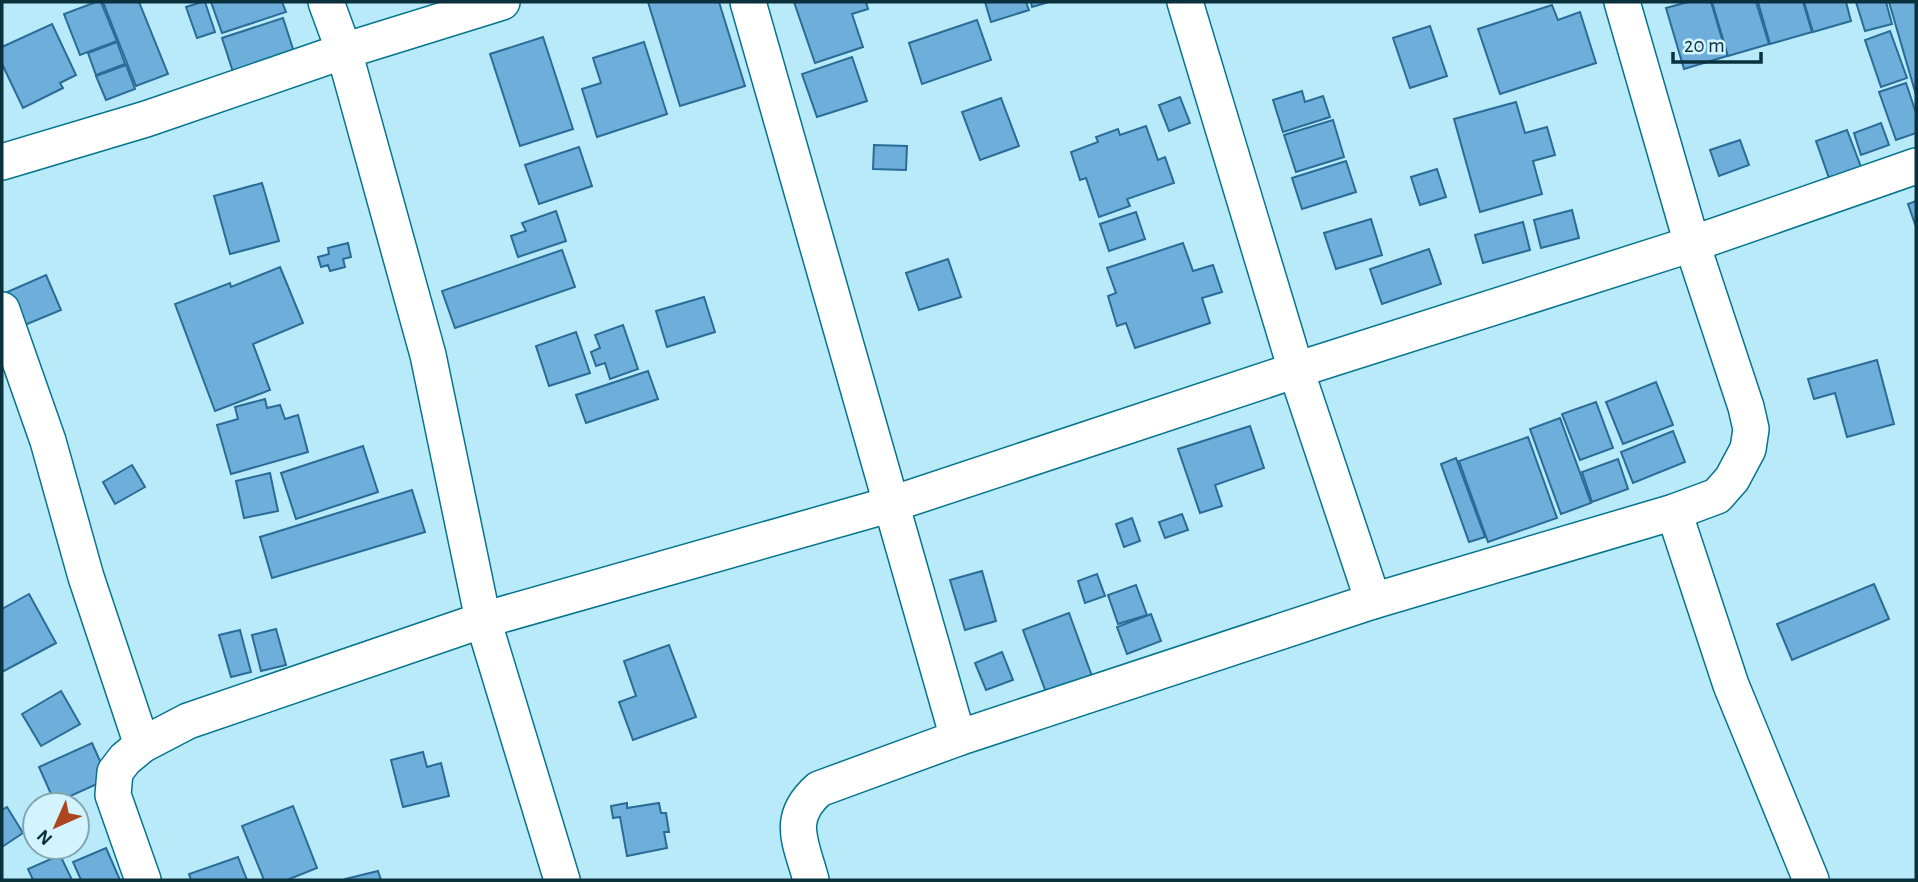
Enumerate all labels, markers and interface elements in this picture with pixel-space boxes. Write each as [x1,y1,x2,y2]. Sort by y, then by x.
scale bar [1673,21,1760,65]
text: 20 m [1684,35,1725,56]
north arrow [21,791,91,861]
text: N [34,826,56,848]

